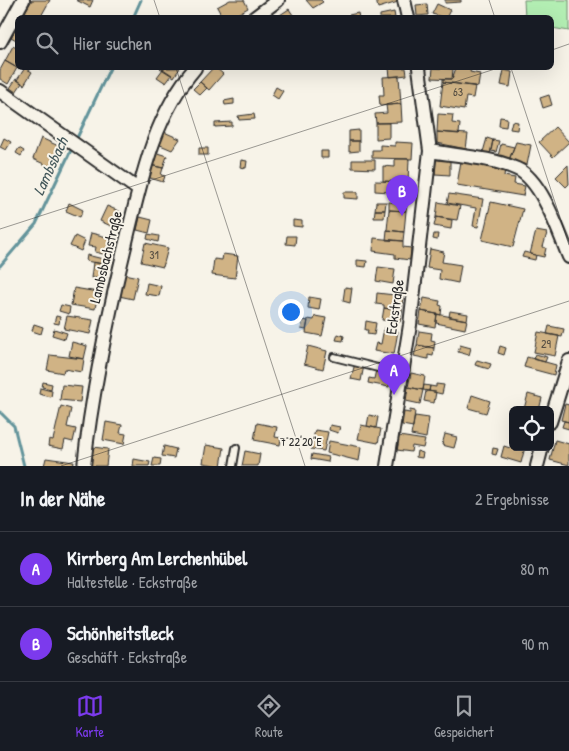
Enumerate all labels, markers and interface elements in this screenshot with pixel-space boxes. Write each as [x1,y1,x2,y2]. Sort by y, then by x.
search box [15,15,554,70]
icon: search [33,29,61,57]
text: Hier suchen [73,30,152,56]
house number: 63 [453,83,463,100]
water label: Lambsbach [27,132,74,199]
pin: B [386,175,418,216]
street label: Lambsbachstraße [84,209,127,305]
house number: 31 [149,246,159,263]
street label: Eckstraße [380,278,409,336]
your location [278,299,304,325]
house number: 29 [541,335,552,352]
pin: A [378,354,410,395]
map controls [509,406,554,451]
button: locate [509,406,554,451]
text: 7°22'20"E [280,433,323,450]
text: In der Nähe [20,484,105,513]
text: 2 Ergebnisse [475,488,549,510]
text: Kirrberg Am Lerchenhübel [67,545,247,571]
text: A [32,558,40,580]
text: 80 m [520,558,549,580]
text: Haltestelle · Eckstraße [67,571,198,593]
text: Schönheitsfleck [67,620,174,646]
text: B [32,633,40,655]
text: 90 m [521,633,549,655]
text: Geschäft · Eckstraße [67,646,187,668]
tab: Karte [75,692,104,741]
tab: Route [255,692,283,741]
tab: Gespeichert [434,692,494,741]

